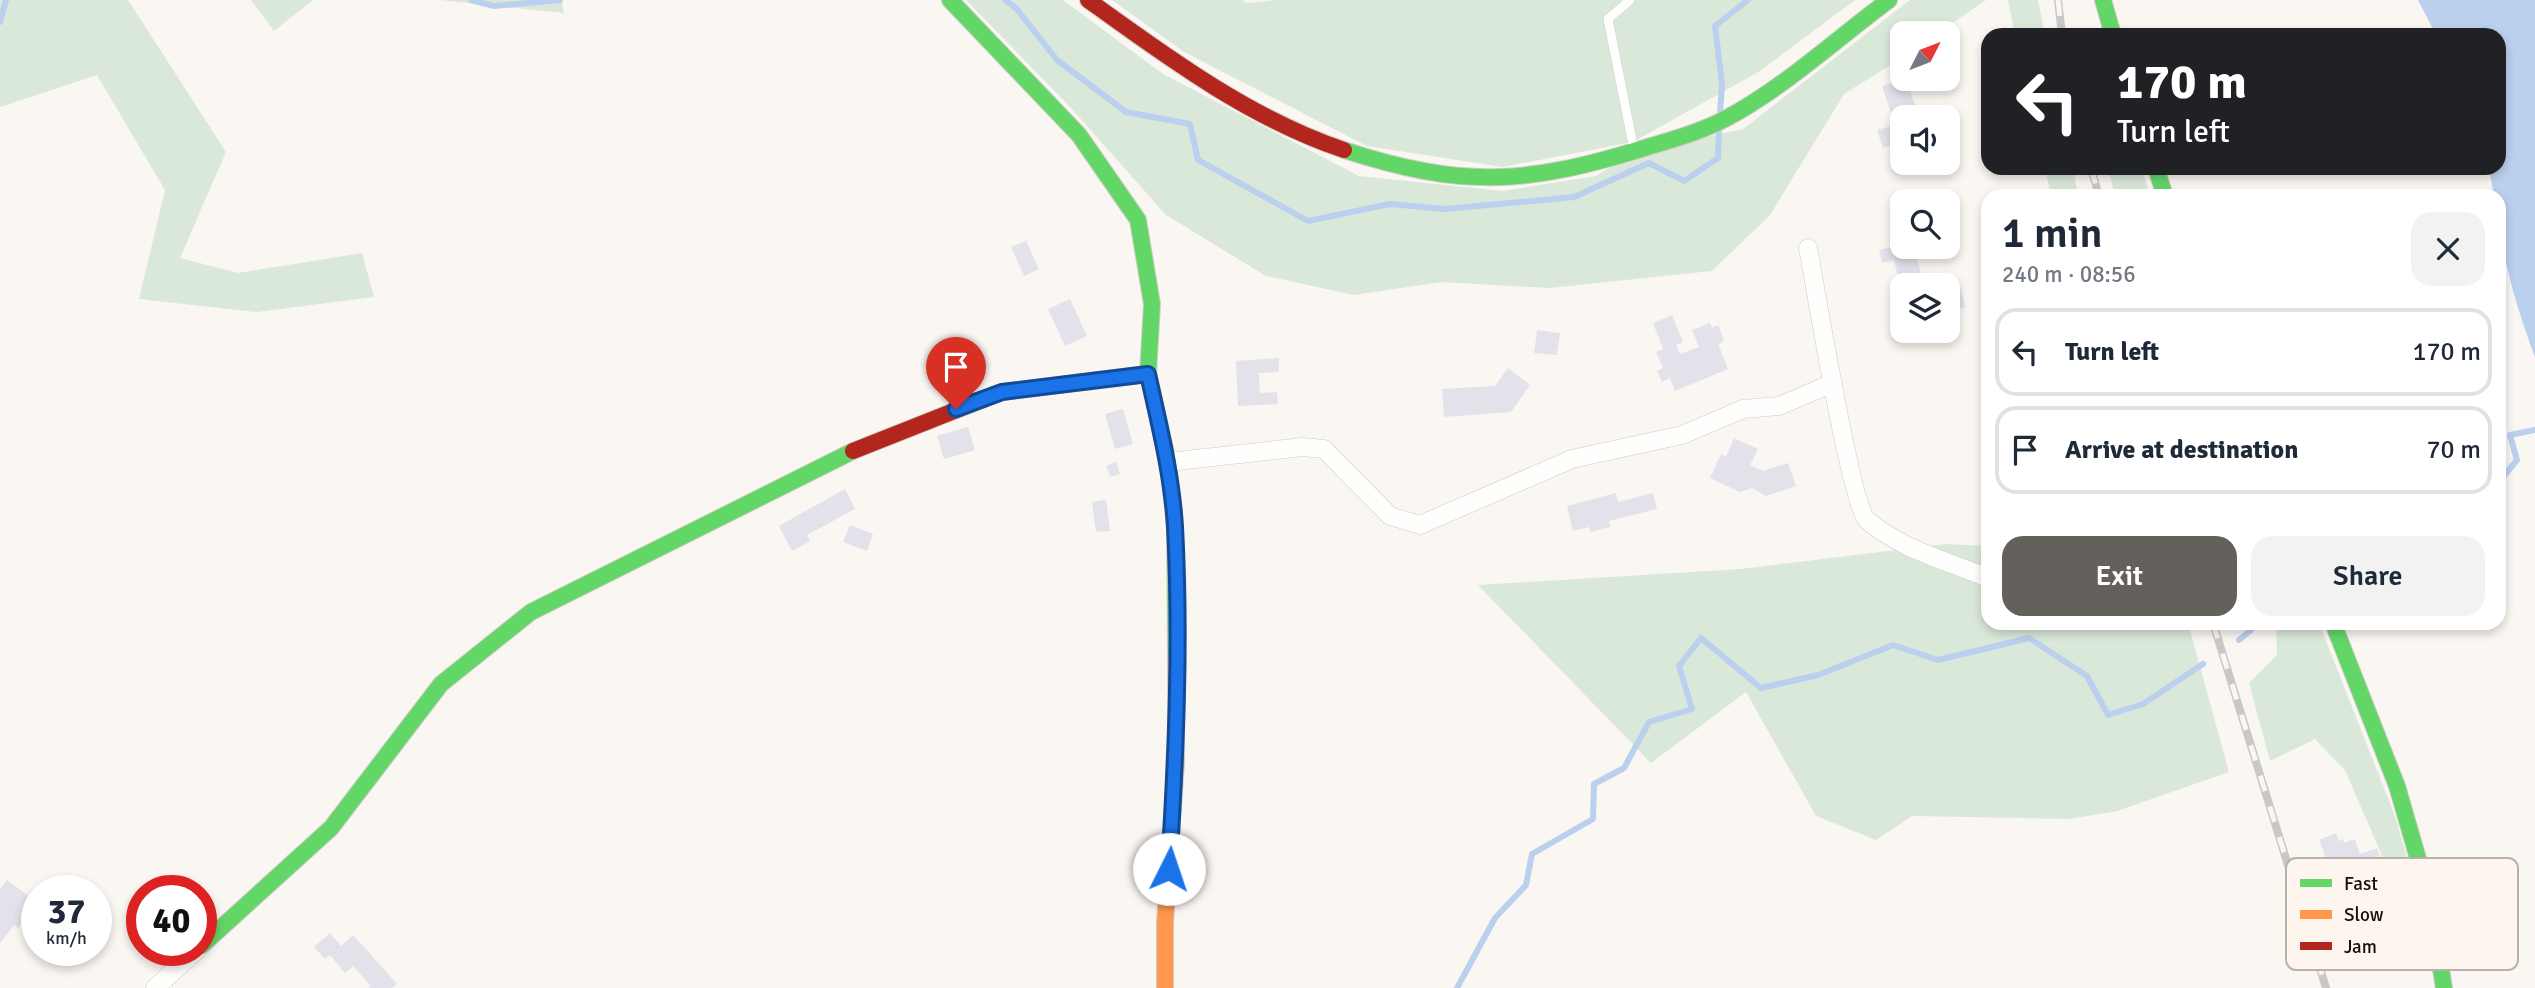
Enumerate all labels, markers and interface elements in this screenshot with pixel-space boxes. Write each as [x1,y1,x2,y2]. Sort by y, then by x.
north arrow [1890,21,1960,91]
map controls [1890,21,1960,343]
text: 170 m [2117,52,2247,112]
icon: left [2002,56,2093,147]
button: sound [1890,105,1960,175]
text: Turn left [2117,112,2230,151]
button: search [1890,189,1960,259]
text: 1 min [2002,208,2103,259]
button: close [2411,212,2485,286]
text: 240 m · 08:56 [2002,260,2136,289]
button: layers [1890,273,1960,343]
icon: left [2006,333,2044,371]
text: Turn left [2065,336,2159,368]
text: 170 m [2412,336,2481,368]
pin [926,337,986,409]
icon: arrive [937,348,975,386]
icon: arrive [2006,431,2044,469]
text: Arrive at destination [2065,434,2298,466]
text: 70 m [2426,434,2481,466]
button: Exit [2002,536,2237,616]
button: Share [2251,536,2485,616]
position arrow [1132,832,1206,906]
legend [2286,858,2518,970]
text: Fast [2344,872,2378,896]
speed limit sign: 40 [126,875,217,966]
text: 37 [48,890,85,933]
text: Slow [2344,903,2384,927]
text: km/h [46,927,87,949]
text: Jam [2344,935,2377,959]

